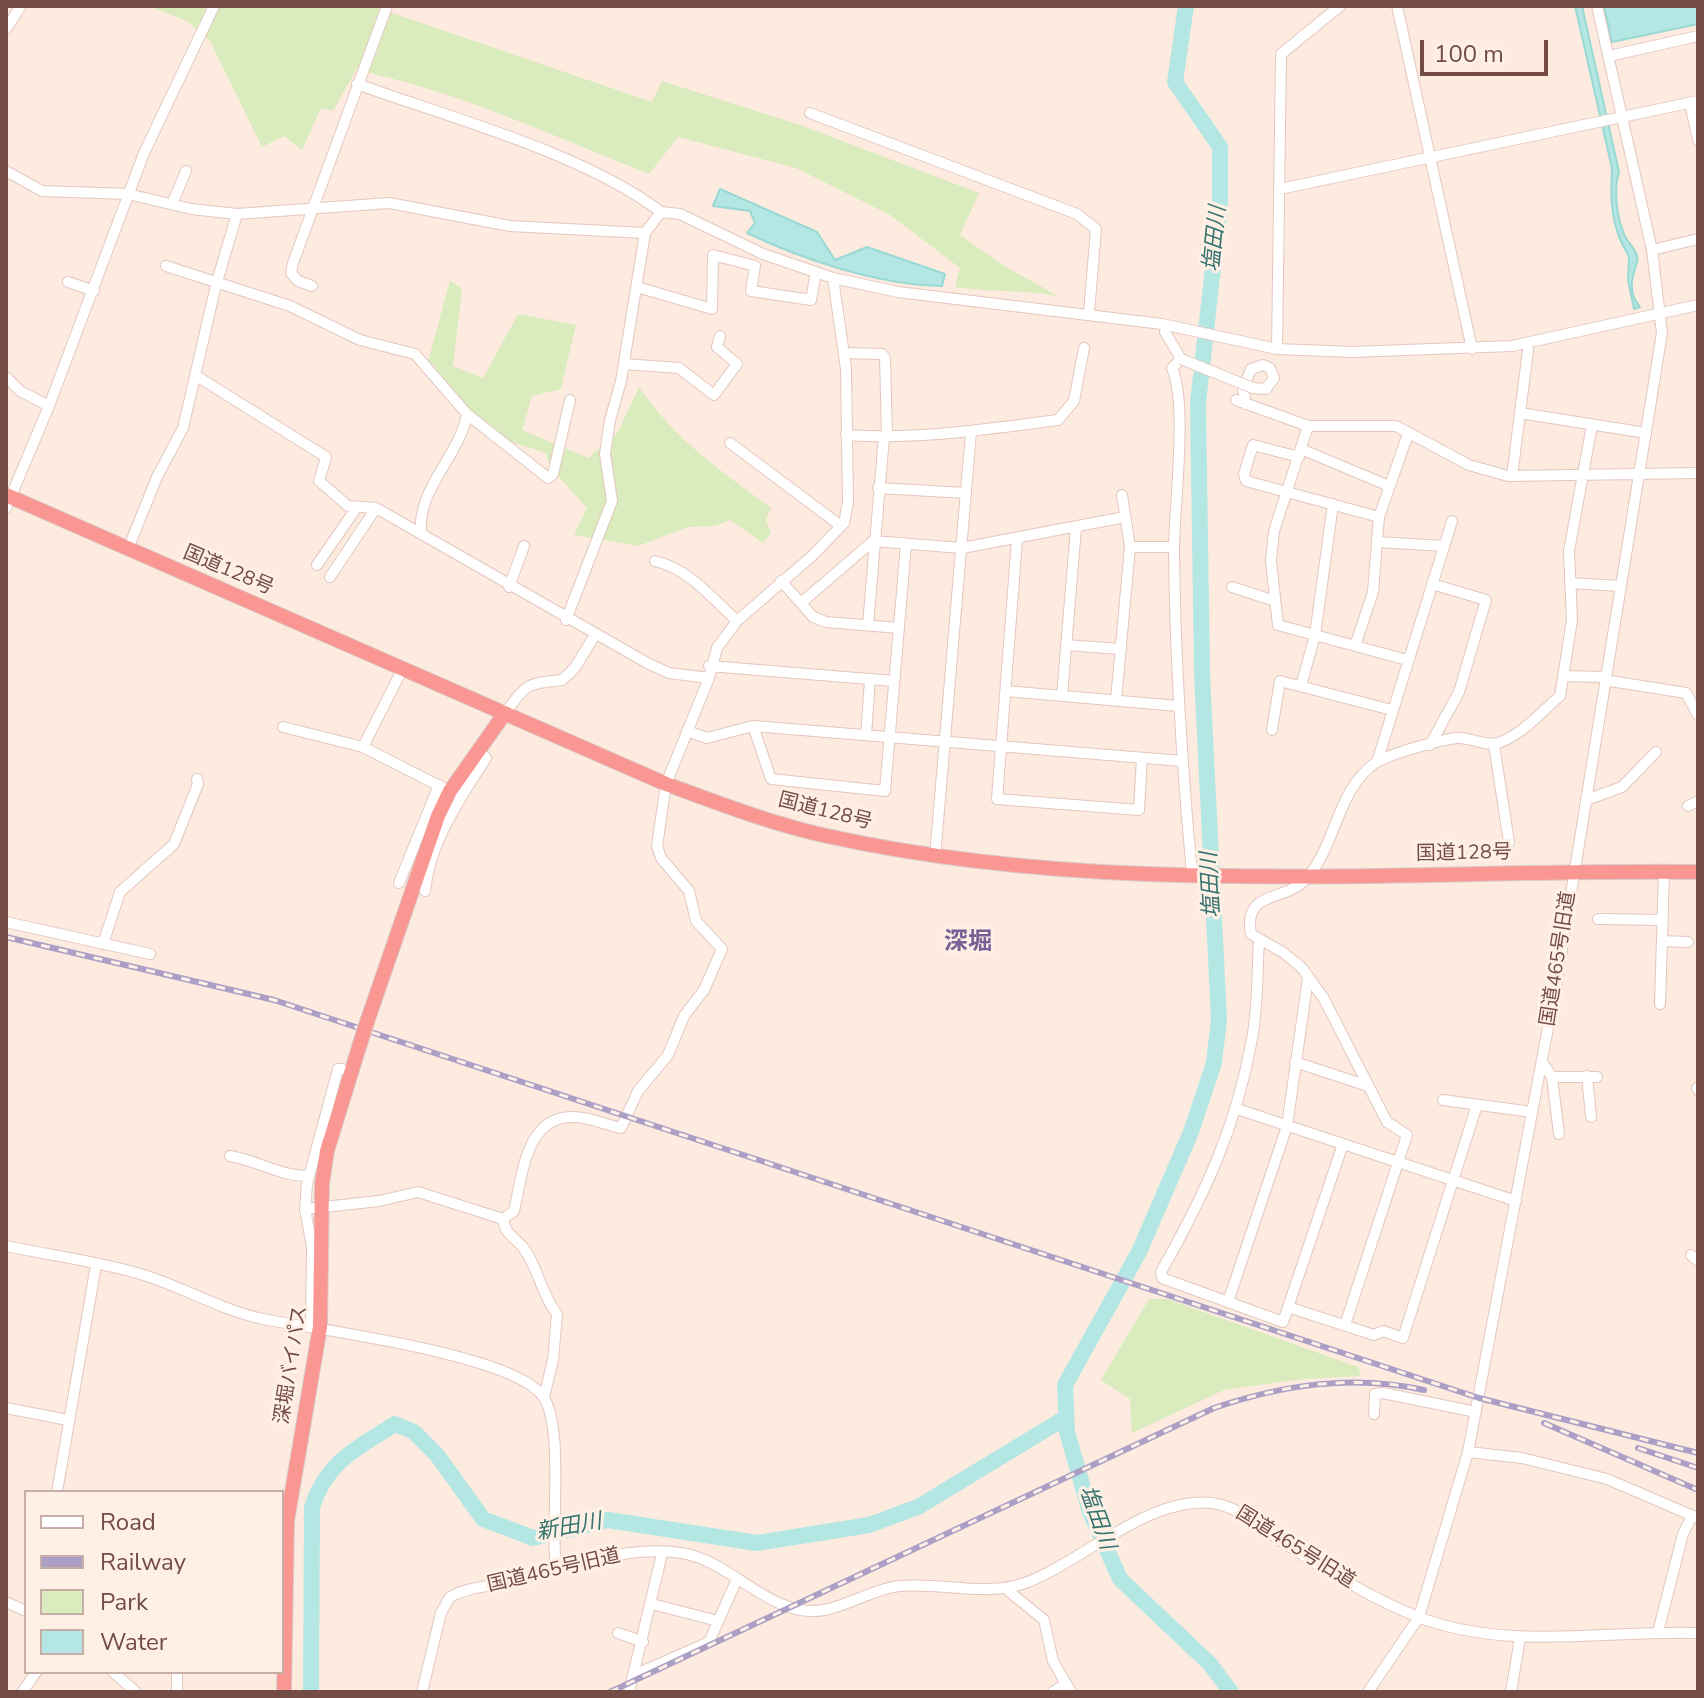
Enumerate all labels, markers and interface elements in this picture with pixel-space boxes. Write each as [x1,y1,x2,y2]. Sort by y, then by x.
scale bar [1424,24,1552,74]
text: 100 m [1434,38,1504,70]
water label: 塩田川 [1199,205,1233,273]
street label: 国道128号 [179,541,277,601]
street label: 国道128号 [776,789,874,835]
street label: 国道128号 [1416,841,1512,867]
water label: 塩田川 [1197,851,1227,919]
street label: 国道465号旧道 [1537,890,1581,1028]
district label: 深堀 [944,929,992,957]
street label: 深堀バイパス [271,1304,313,1426]
water label: 塩田川 [1072,1482,1120,1554]
legend [24,1490,284,1674]
street label: 国道465号旧道 [1231,1502,1359,1594]
text: Road [100,1506,156,1538]
water label: 新田川 [534,1509,604,1547]
street label: 国道465号旧道 [485,1544,623,1598]
text: Railway [100,1546,186,1578]
text: Park [100,1586,148,1618]
text: Water [100,1626,167,1658]

